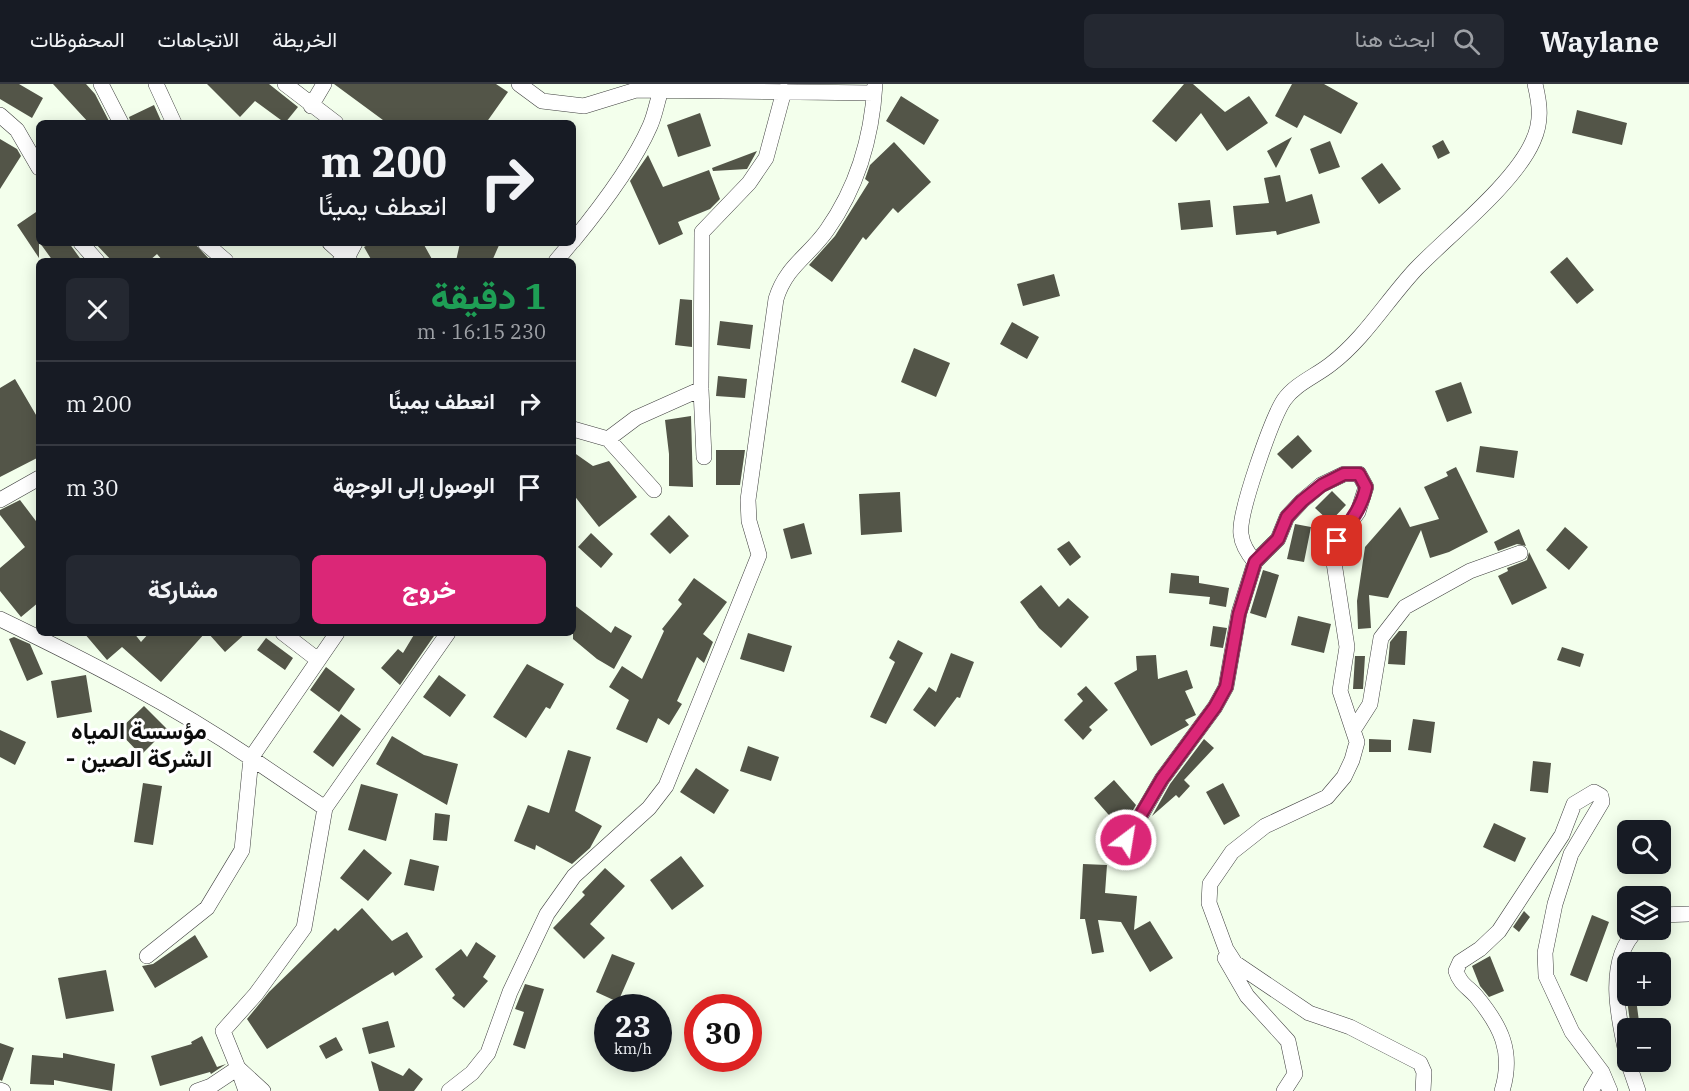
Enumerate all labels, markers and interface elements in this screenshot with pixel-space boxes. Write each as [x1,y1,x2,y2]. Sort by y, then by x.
search box [1084,14,1504,68]
text: Waylane [1540,23,1659,60]
text: ابحث هنا [1355,24,1435,53]
text: المحفوظات [30,25,125,53]
text: الاتجاهات [158,25,239,53]
text: الخريطة [272,25,337,53]
icon: search [1450,25,1483,58]
text: 200 m [321,134,447,189]
icon: right [468,144,546,222]
text: انعطف يمينًا [318,187,447,222]
text: 1 دقيقة [431,272,546,319]
button: close [66,278,129,341]
text: 230 m · 16:15 [417,318,546,345]
text: انعطف يمينًا [389,386,495,415]
icon: right [513,387,546,420]
text: 200 m [66,389,132,418]
text: الوصول إلى الوجهة [333,470,495,499]
icon: arrive [513,471,546,504]
text: 30 m [66,473,118,502]
pin [1311,515,1362,566]
icon: arrive [1320,524,1353,557]
button: مشاركة [66,555,300,624]
button: خروج [312,555,546,624]
district label: مؤسسة المياه - الشركة الصين [66,714,212,774]
position arrow [1094,808,1158,872]
map controls [1617,820,1671,1072]
button: search [1617,820,1671,874]
button: layers [1617,886,1671,940]
button: + [1617,952,1671,1006]
speed limit sign: 30 [684,994,762,1072]
text: 23 [615,1006,651,1045]
button: − [1617,1018,1671,1072]
text: km/h [614,1039,652,1058]

